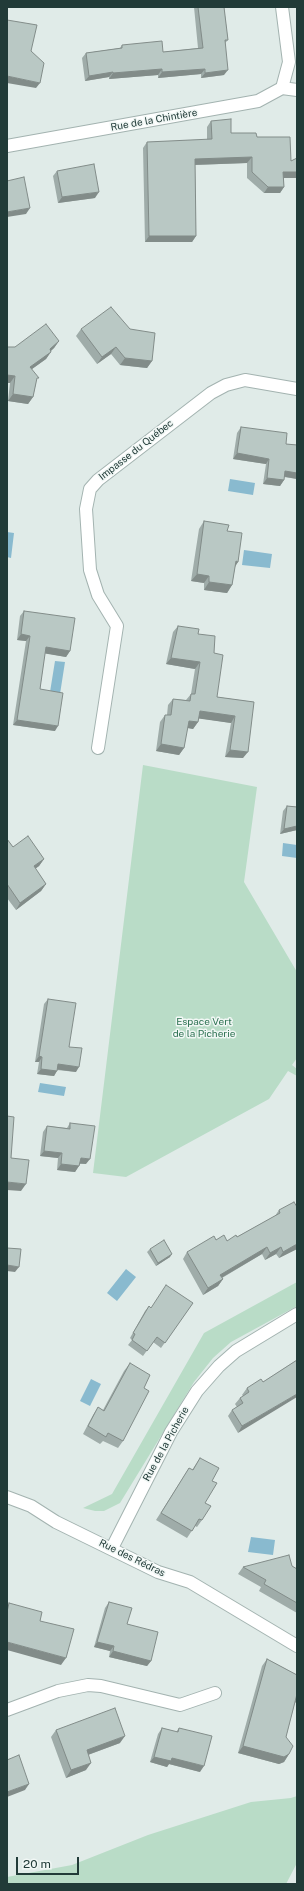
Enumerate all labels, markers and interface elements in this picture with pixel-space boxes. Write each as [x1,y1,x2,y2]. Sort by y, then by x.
street label: Rue de la Chintière [110,106,198,134]
street label: Impasse du Québec [96,417,176,483]
park label: Espace Vert de la Picherie [173,1016,235,1040]
street label: Rue de la Picherie [141,1405,191,1483]
street label: Rue des Rédras [97,1537,167,1579]
scale bar [18,1849,81,1875]
text: 20 m [23,1857,51,1871]

